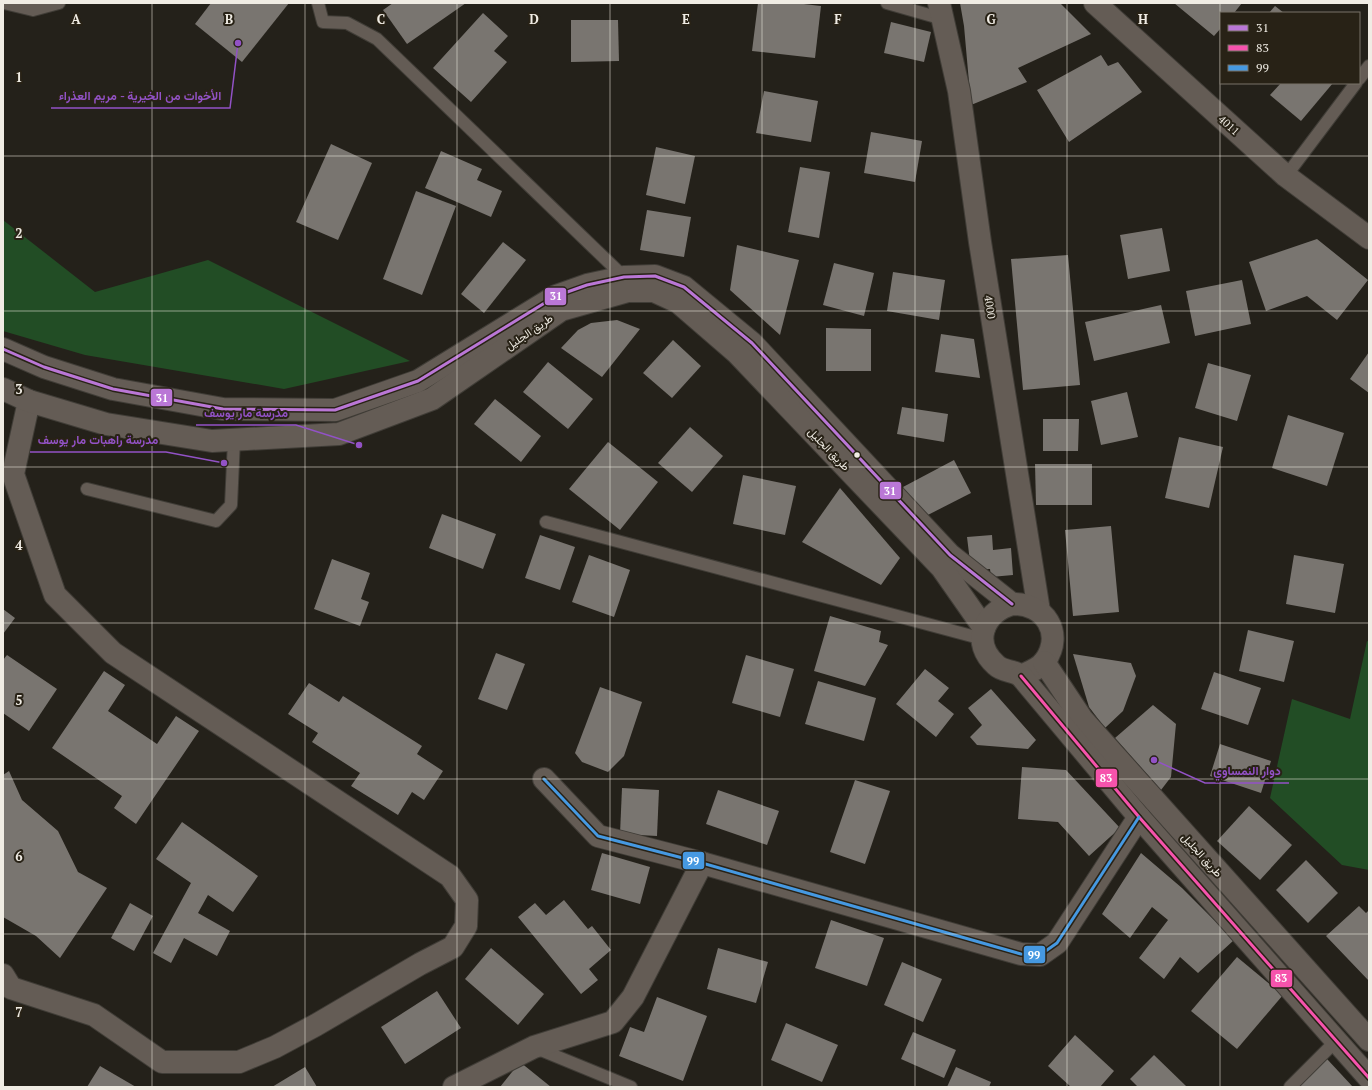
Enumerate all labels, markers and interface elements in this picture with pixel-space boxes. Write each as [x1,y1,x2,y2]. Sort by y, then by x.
text: A [71,10,81,28]
text: B [225,10,233,28]
text: C [377,10,385,28]
text: D [529,10,539,28]
text: E [682,10,690,28]
text: F [834,10,842,28]
text: G [986,10,996,28]
text: H [1138,10,1148,28]
legend [1220,12,1360,84]
text: 31 [1256,20,1269,35]
text: 83 [1256,40,1269,55]
text: 99 [1256,60,1269,75]
text: 1 [15,68,23,86]
callout: الأخوات من الخيرية - مريم العذراء [51,84,230,108]
text: الأخوات من الخيرية - مريم العذراء [59,88,221,104]
street label: 4011 [1216,112,1242,138]
text: 2 [15,224,23,242]
line badge: 31 [544,287,567,306]
text: 31 [550,289,562,303]
street label: 4000 [981,294,999,320]
street label: طريق الجليل [503,311,555,353]
text: 3 [15,380,23,398]
line badge: 31 [150,388,173,407]
text: 31 [156,391,168,405]
callout: مدرسة مار يوسف [196,401,296,425]
text: مدرسة مار يوسف [204,405,288,421]
street label: طريق الجليل [805,425,853,473]
callout: مدرسة راهبات مار يوسف [30,428,166,452]
text: مدرسة راهبات مار يوسف [38,432,159,448]
unlabelled marker [852,450,862,460]
line badge: 31 [879,481,902,500]
text: 31 [884,484,896,498]
text: 4 [15,536,23,554]
text: 5 [15,691,23,709]
callout: دوار النمساوي [1205,759,1289,783]
text: دوار النمساوي [1213,763,1281,781]
line badge: 83 [1095,768,1118,788]
text: 83 [1100,771,1112,785]
street label: طريق الجليل [1179,830,1225,880]
text: 6 [15,847,23,865]
line badge: 99 [682,851,705,870]
text: 99 [687,854,699,868]
line badge: 99 [1023,945,1046,964]
text: 99 [1028,948,1040,962]
line badge: 83 [1270,969,1293,988]
text: 83 [1275,971,1287,985]
text: 7 [15,1003,23,1021]

